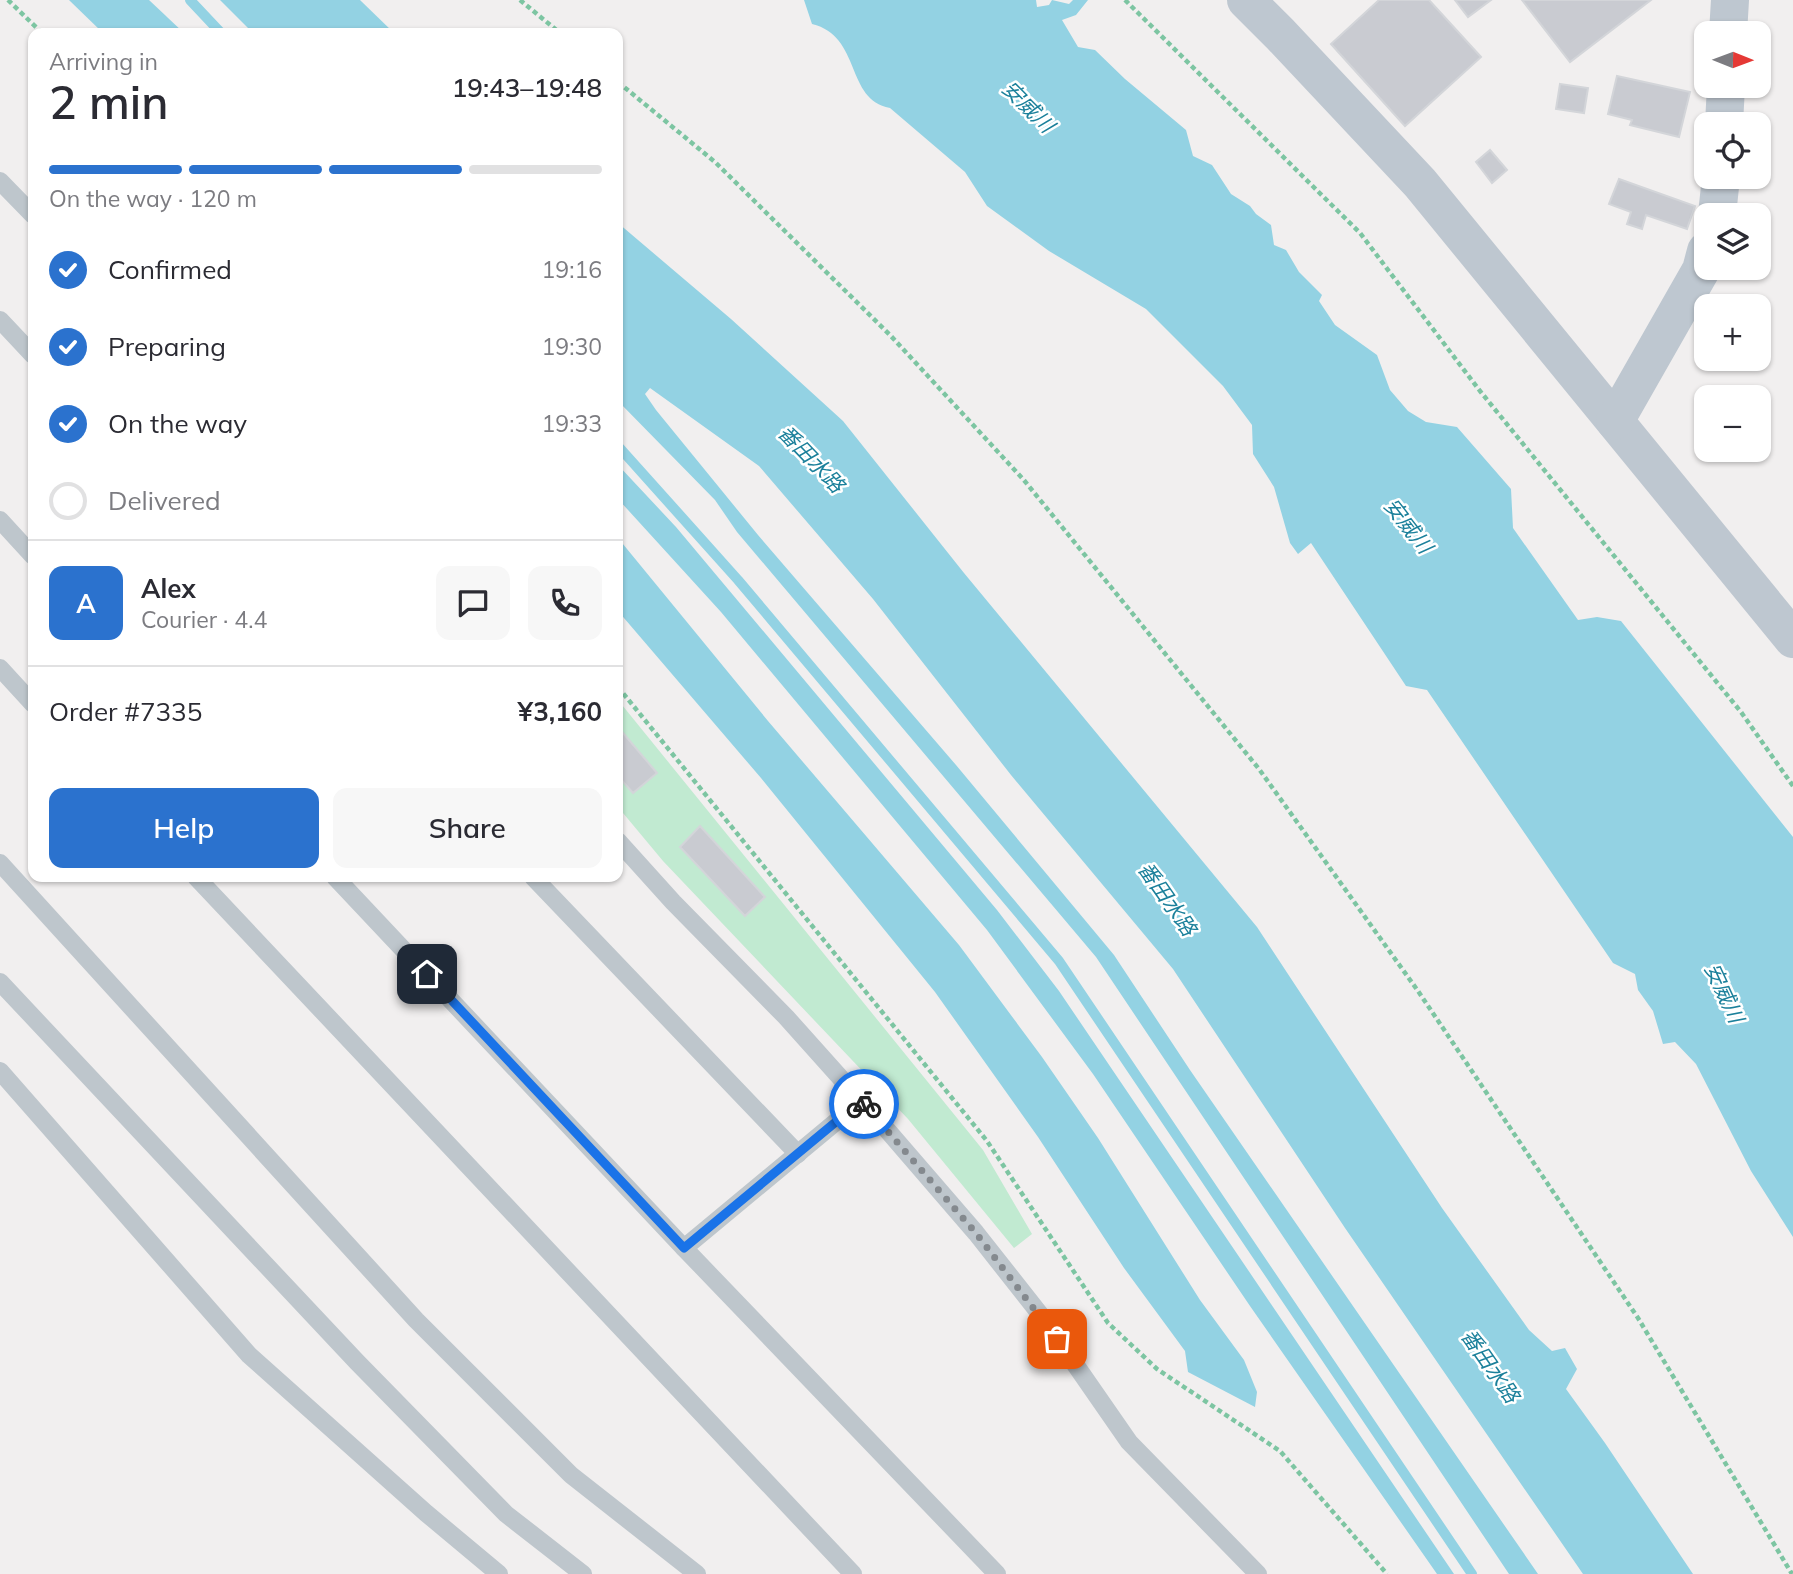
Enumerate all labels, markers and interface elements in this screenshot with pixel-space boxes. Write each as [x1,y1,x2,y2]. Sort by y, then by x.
north arrow [1694,21,1771,98]
map controls [1694,21,1771,462]
text: Arriving in [49,47,158,76]
text: 19:43–19:48 [452,71,602,104]
text: 2 min [49,73,168,131]
water label: 安威川 [997,75,1062,139]
button: locate [1694,112,1771,189]
text: On the way · 120 m [49,184,257,213]
button: layers [1694,203,1771,280]
icon: check [49,251,87,289]
text: Confirmed [108,253,232,286]
text: 19:16 [542,255,602,284]
button: + [1694,294,1771,371]
icon: check [49,328,87,366]
text: Preparing [108,330,226,363]
text: 19:30 [542,332,602,361]
button: − [1694,385,1771,462]
icon: check [49,405,87,443]
text: On the way [108,407,247,440]
text: 19:33 [542,409,602,438]
water label: 番田水路 [773,419,852,499]
text: Delivered [108,484,221,517]
water label: 安威川 [1379,493,1440,560]
button: chat [436,566,510,640]
button: phone [528,566,602,640]
text: Alex [141,572,196,605]
text: A [76,587,96,620]
text: Courier · 4.4 [141,605,267,634]
text: Order #7335 [49,695,202,728]
text: ¥3,160 [518,695,602,728]
button: Help [49,788,319,868]
button: Share [333,788,602,868]
water label: 番田水路 [1133,857,1204,942]
pin [397,944,457,1004]
icon: home [408,955,446,993]
water label: 安威川 [1700,959,1751,1028]
courier [829,1069,899,1139]
icon: bike [845,1085,883,1123]
pin [1027,1309,1087,1369]
icon: bag [1038,1320,1076,1358]
water label: 番田水路 [1456,1324,1527,1409]

